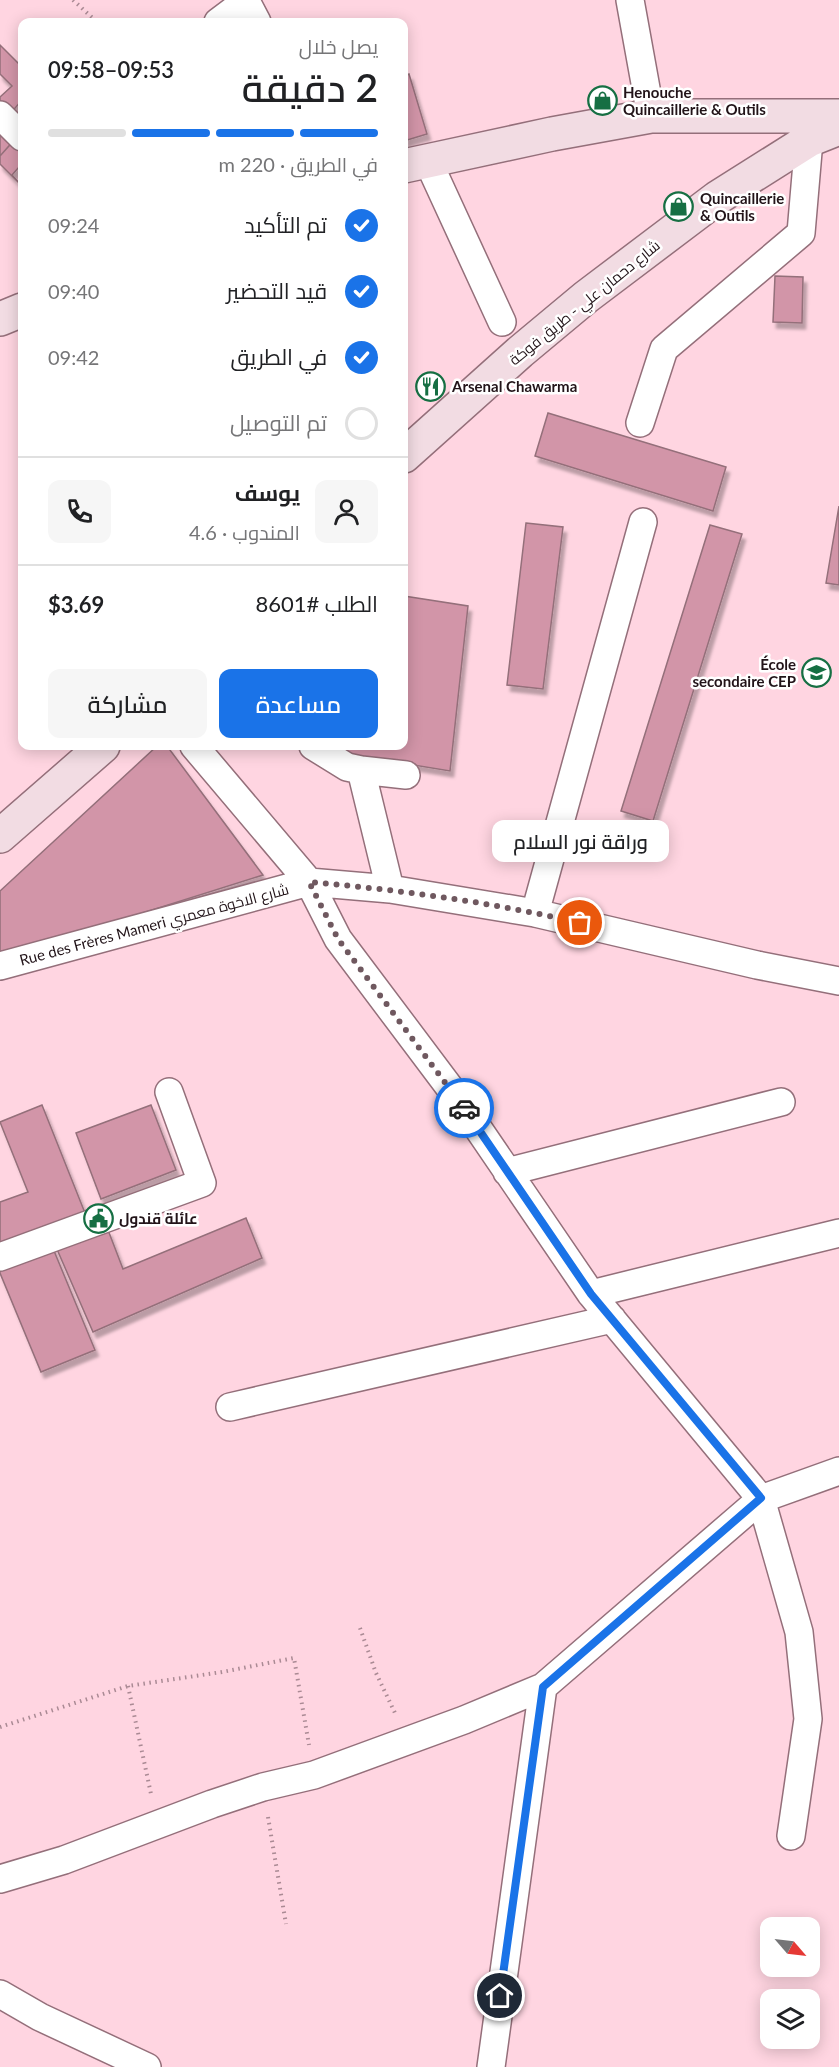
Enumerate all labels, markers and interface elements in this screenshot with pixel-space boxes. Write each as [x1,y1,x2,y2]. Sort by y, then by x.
text: يصل خلال [299,34,378,58]
text: 09:53–09:58 [48,56,174,83]
text: 2 دقيقة [242,64,378,110]
place label: Henouche Quincaillerie & Outils [623,83,766,118]
shop icon: Henouche Quincaillerie & Outils [586,85,618,117]
text: في الطريق · 220 m [219,152,378,176]
place label: Quincaillerie & Outils [700,189,784,224]
shop icon: Quincaillerie & Outils [663,191,695,223]
icon: check [345,209,378,242]
text: تم التأكيد [244,211,327,238]
text: 09:24 [48,213,99,237]
street label: شارع دحمان علي - طريق فوكة [505,236,666,371]
icon: check [345,275,378,308]
text: قيد التحضير [226,277,327,304]
text: 09:40 [48,279,99,303]
icon: check [345,341,378,374]
text: في الطريق [231,343,327,370]
text: 09:42 [48,345,99,369]
restaurant icon: Arsenal Chawarma [415,370,447,402]
place label: Arsenal Chawarma [451,377,577,395]
text: تم التوصيل [230,409,327,436]
text: يوسف [235,479,300,506]
button: phone [48,480,111,543]
button: person [315,480,378,543]
text: المندوب · 4.6 [189,520,300,544]
text: الطلب #8601 [255,590,378,617]
text: $3.69 [48,591,104,618]
place label: École secondaire CEP [692,655,796,690]
school or university icon: École secondaire CEP [801,657,833,689]
button: مشاركة [48,669,207,738]
button: مساعدة [219,669,378,738]
callout: وراقة نور السلام [492,821,668,863]
text: وراقة نور السلام [513,829,648,853]
street label: Rue des Frères Mameri شارع الاخوة معمري [17,879,292,973]
pin [554,897,605,948]
icon: bag [563,906,596,939]
courier [434,1078,494,1138]
icon: car [448,1092,481,1125]
public building icon: عائلة قندول [82,1202,114,1234]
place label: عائلة قندول [119,1209,198,1228]
north arrow [760,1917,820,1977]
map controls [760,1917,820,2049]
pin [474,1970,525,2021]
icon: home [483,1979,516,2012]
button: layers [760,1989,820,2049]

